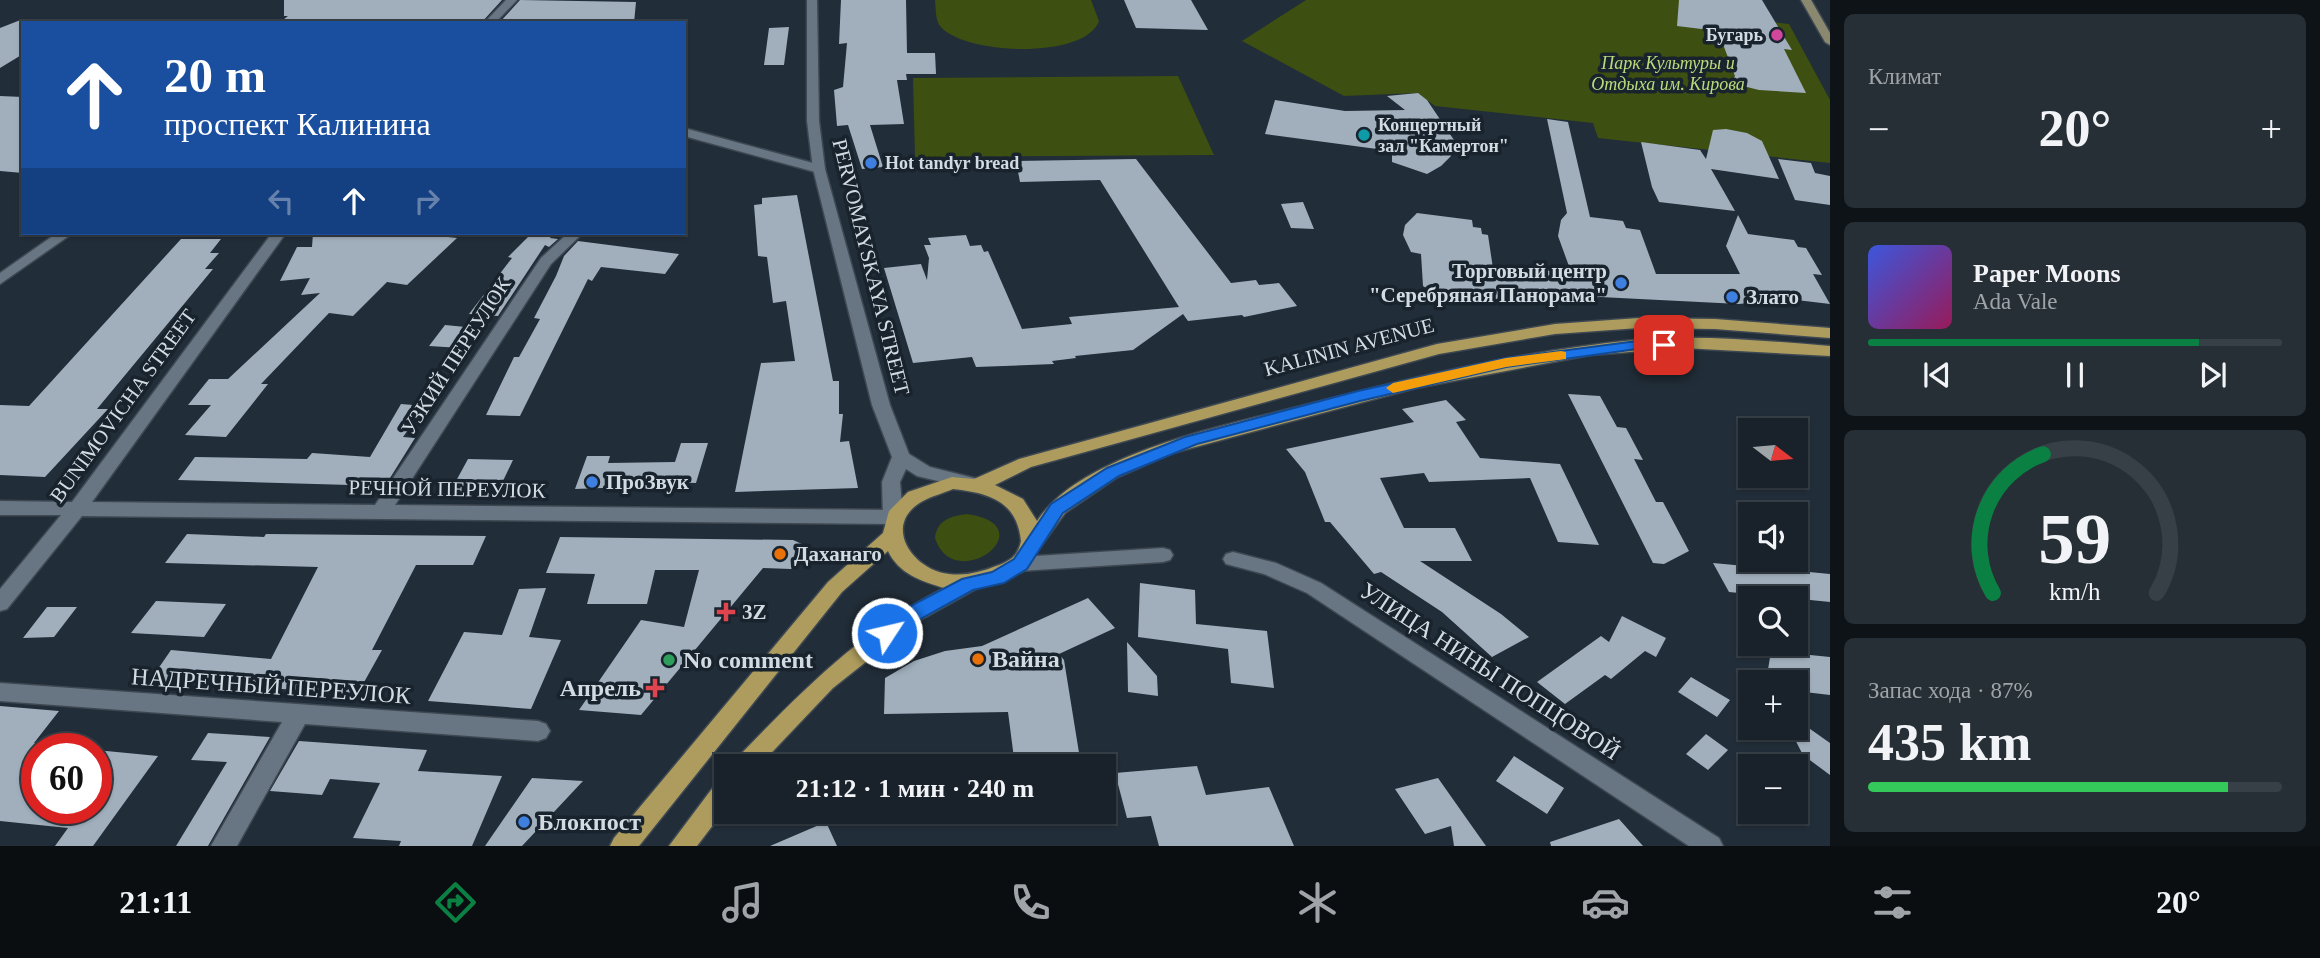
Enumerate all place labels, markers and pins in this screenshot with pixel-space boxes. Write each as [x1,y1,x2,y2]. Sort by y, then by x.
place label: Бугарь [1706,25,1763,45]
marker: Бугарь [1769,27,1785,43]
place label: Концертный зал "Камертон" [1378,115,1509,156]
marker: Концертный зал "Камертон" [1356,127,1372,143]
place label: Hot tandyr bread [885,153,1019,173]
marker: Hot tandyr bread [863,155,879,171]
place label: Торговый центр "Серебряная Панорама" [1369,259,1607,307]
marker: Торговый центр "Серебряная Панорама" [1613,275,1629,291]
place label: Злато [1746,285,1799,309]
marker: Злато [1724,289,1740,305]
pin [1634,315,1694,375]
place label: ПроЗвук [606,470,690,494]
marker: ПроЗвук [584,474,600,490]
place label: Даханаго [794,542,882,566]
marker: Даханаго [772,546,788,562]
place label: 3Z [742,600,767,624]
marker: 3Z [716,602,736,622]
place label: Вайна [992,646,1060,672]
place label: No comment [683,647,813,673]
marker: Вайна [970,651,986,667]
marker: No comment [661,652,677,668]
place label: Апрель [560,675,641,701]
marker: Апрель [647,680,663,696]
place label: Блокпост [538,809,641,835]
marker: Блокпост [516,814,532,830]

